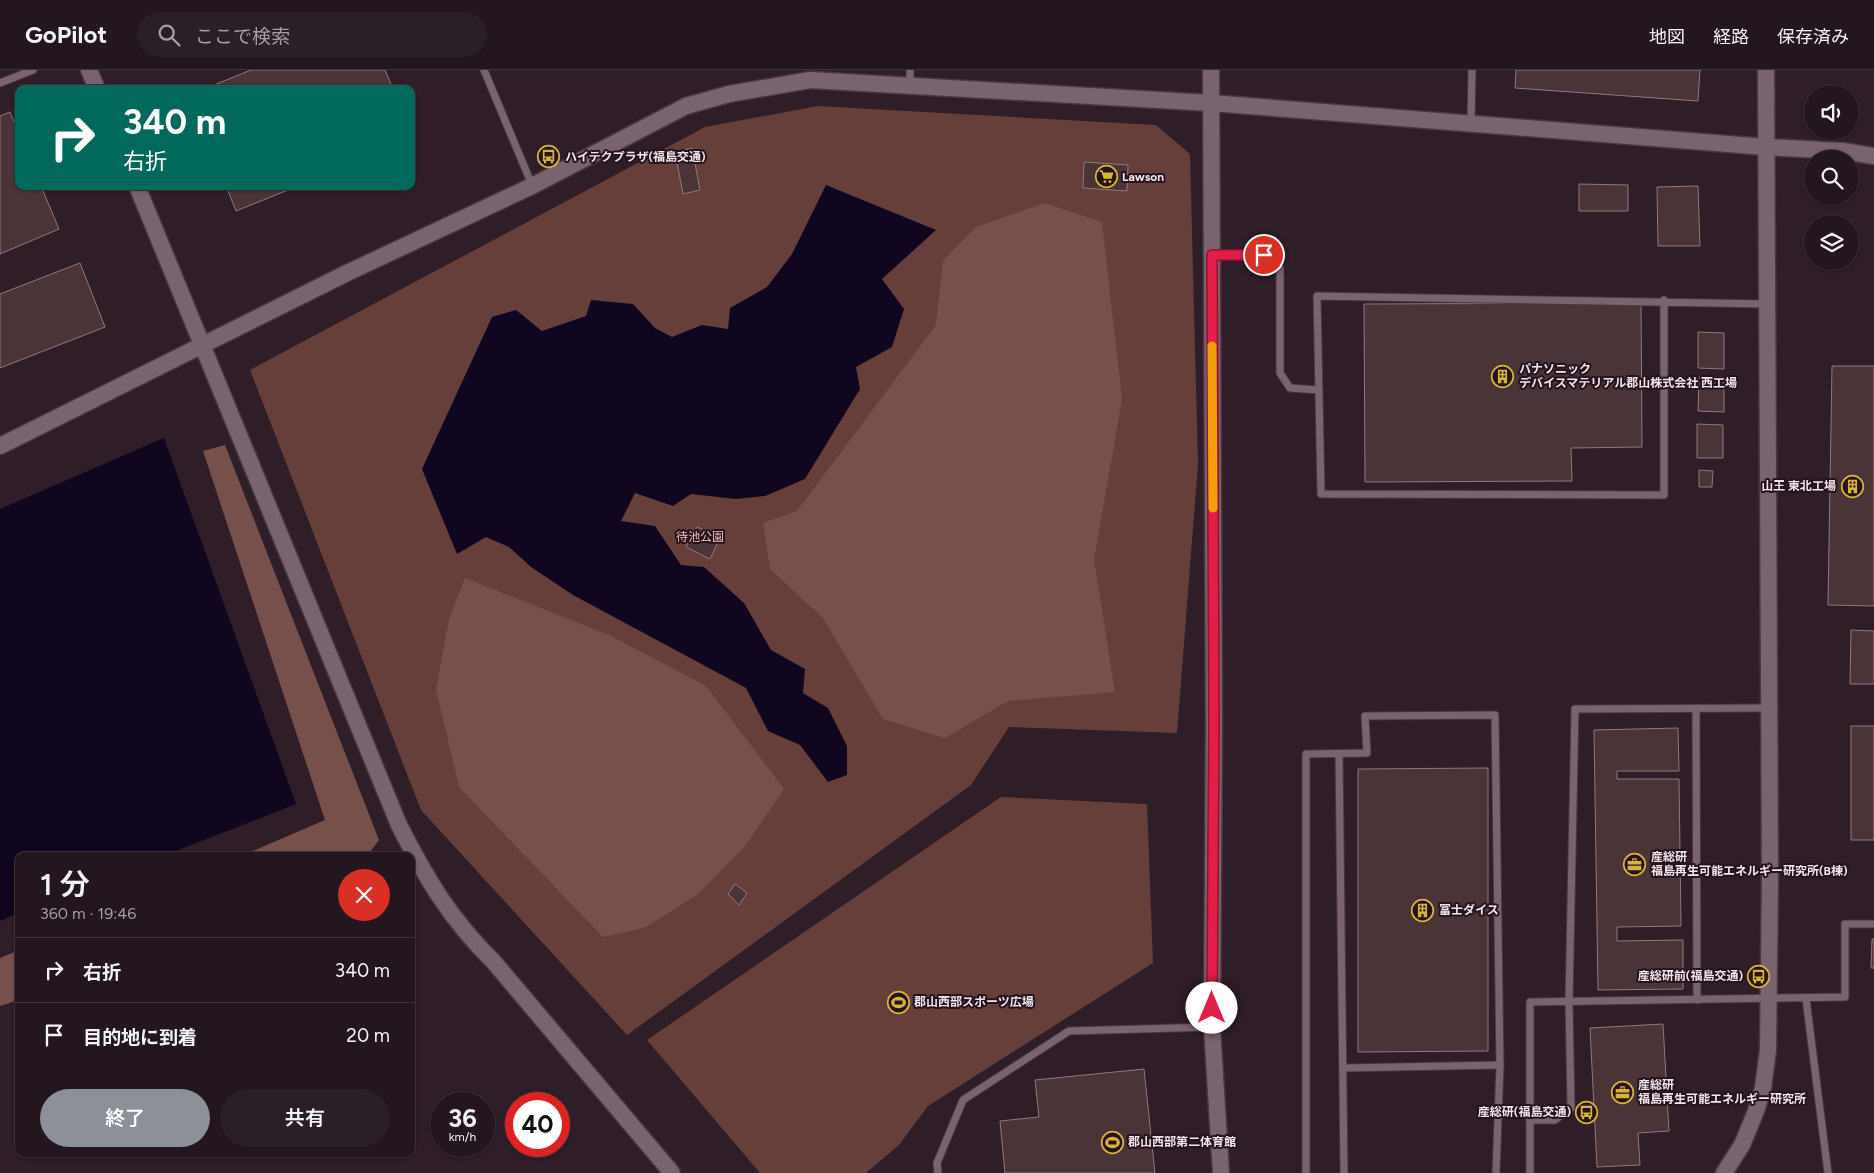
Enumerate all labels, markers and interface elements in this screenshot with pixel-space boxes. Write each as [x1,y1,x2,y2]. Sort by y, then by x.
search box [137,12,487,57]
text: GoPilot [25,20,107,49]
icon: search [155,21,183,49]
text: ここで検索 [195,25,290,48]
text: 地図 [1649,26,1685,48]
text: 経路 [1713,26,1749,48]
text: 保存済み [1777,26,1849,48]
map controls [1804,85,1859,270]
button: sound [1804,85,1859,140]
text: 340 m [123,101,226,143]
icon: right [40,105,105,170]
bus stop icon: ハイテクプラザ(福島交通) [537,145,561,169]
text: 右折 [123,148,167,175]
place label: ハイテクプラザ(福島交通) [565,150,706,164]
button: search [1804,150,1859,205]
supermarket icon: Lawson [1094,165,1118,189]
place label: Lawson [1122,170,1164,184]
button: layers [1804,215,1859,270]
pin [1243,234,1285,276]
icon: arrive [1250,241,1278,269]
place label: パナソニック デバイスマテリアル郡山株式会社 西工場 [1519,362,1737,390]
building icon: パナソニック デバイスマテリアル郡山株式会社 西工場 [1491,364,1515,388]
building icon: 山王 東北工場 [1840,474,1864,498]
place label: 山王 東北工場 [1761,479,1836,493]
park label: 待池公園 [676,530,724,544]
place label: 産総研 福島再生可能エネルギー研究所(B棟) [1651,850,1848,878]
office icon: 産総研 福島再生可能エネルギー研究所(B棟) [1623,852,1647,876]
text: 1 分 [40,866,90,903]
button: close [338,869,390,921]
building icon: 冨士ダイス [1411,898,1435,922]
place label: 冨士ダイス [1439,903,1499,917]
text: 360 m · 19:46 [40,904,136,923]
icon: right [40,956,68,984]
text: 340 m [335,959,390,982]
text: 右折 [83,961,121,984]
bus stop icon: 産総研前(福島交通) [1747,964,1771,988]
place label: 産総研前(福島交通) [1638,969,1743,983]
position arrow [1185,981,1237,1033]
sports icon: 郡山西部スポーツ広場 [886,990,910,1014]
place label: 郡山西部スポーツ広場 [914,995,1034,1009]
icon: arrive [40,1021,68,1049]
text: 20 m [346,1024,390,1047]
text: 目的地に到着 [83,1026,197,1049]
place label: 産総研 福島再生可能エネルギー研究所 [1638,1078,1806,1106]
office icon: 産総研 福島再生可能エネルギー研究所 [1610,1080,1634,1104]
button: 終了 [40,1089,210,1147]
button: 共有 [220,1089,390,1147]
speed limit sign: 40 [505,1092,570,1157]
bus stop icon: 産総研(福島交通) [1575,1100,1599,1124]
text: 36 [448,1103,477,1133]
place label: 産総研(福島交通) [1478,1105,1571,1119]
text: km/h [449,1130,476,1144]
sports icon: 郡山西部第二体育館 [1100,1130,1124,1154]
place label: 郡山西部第二体育館 [1128,1135,1236,1149]

